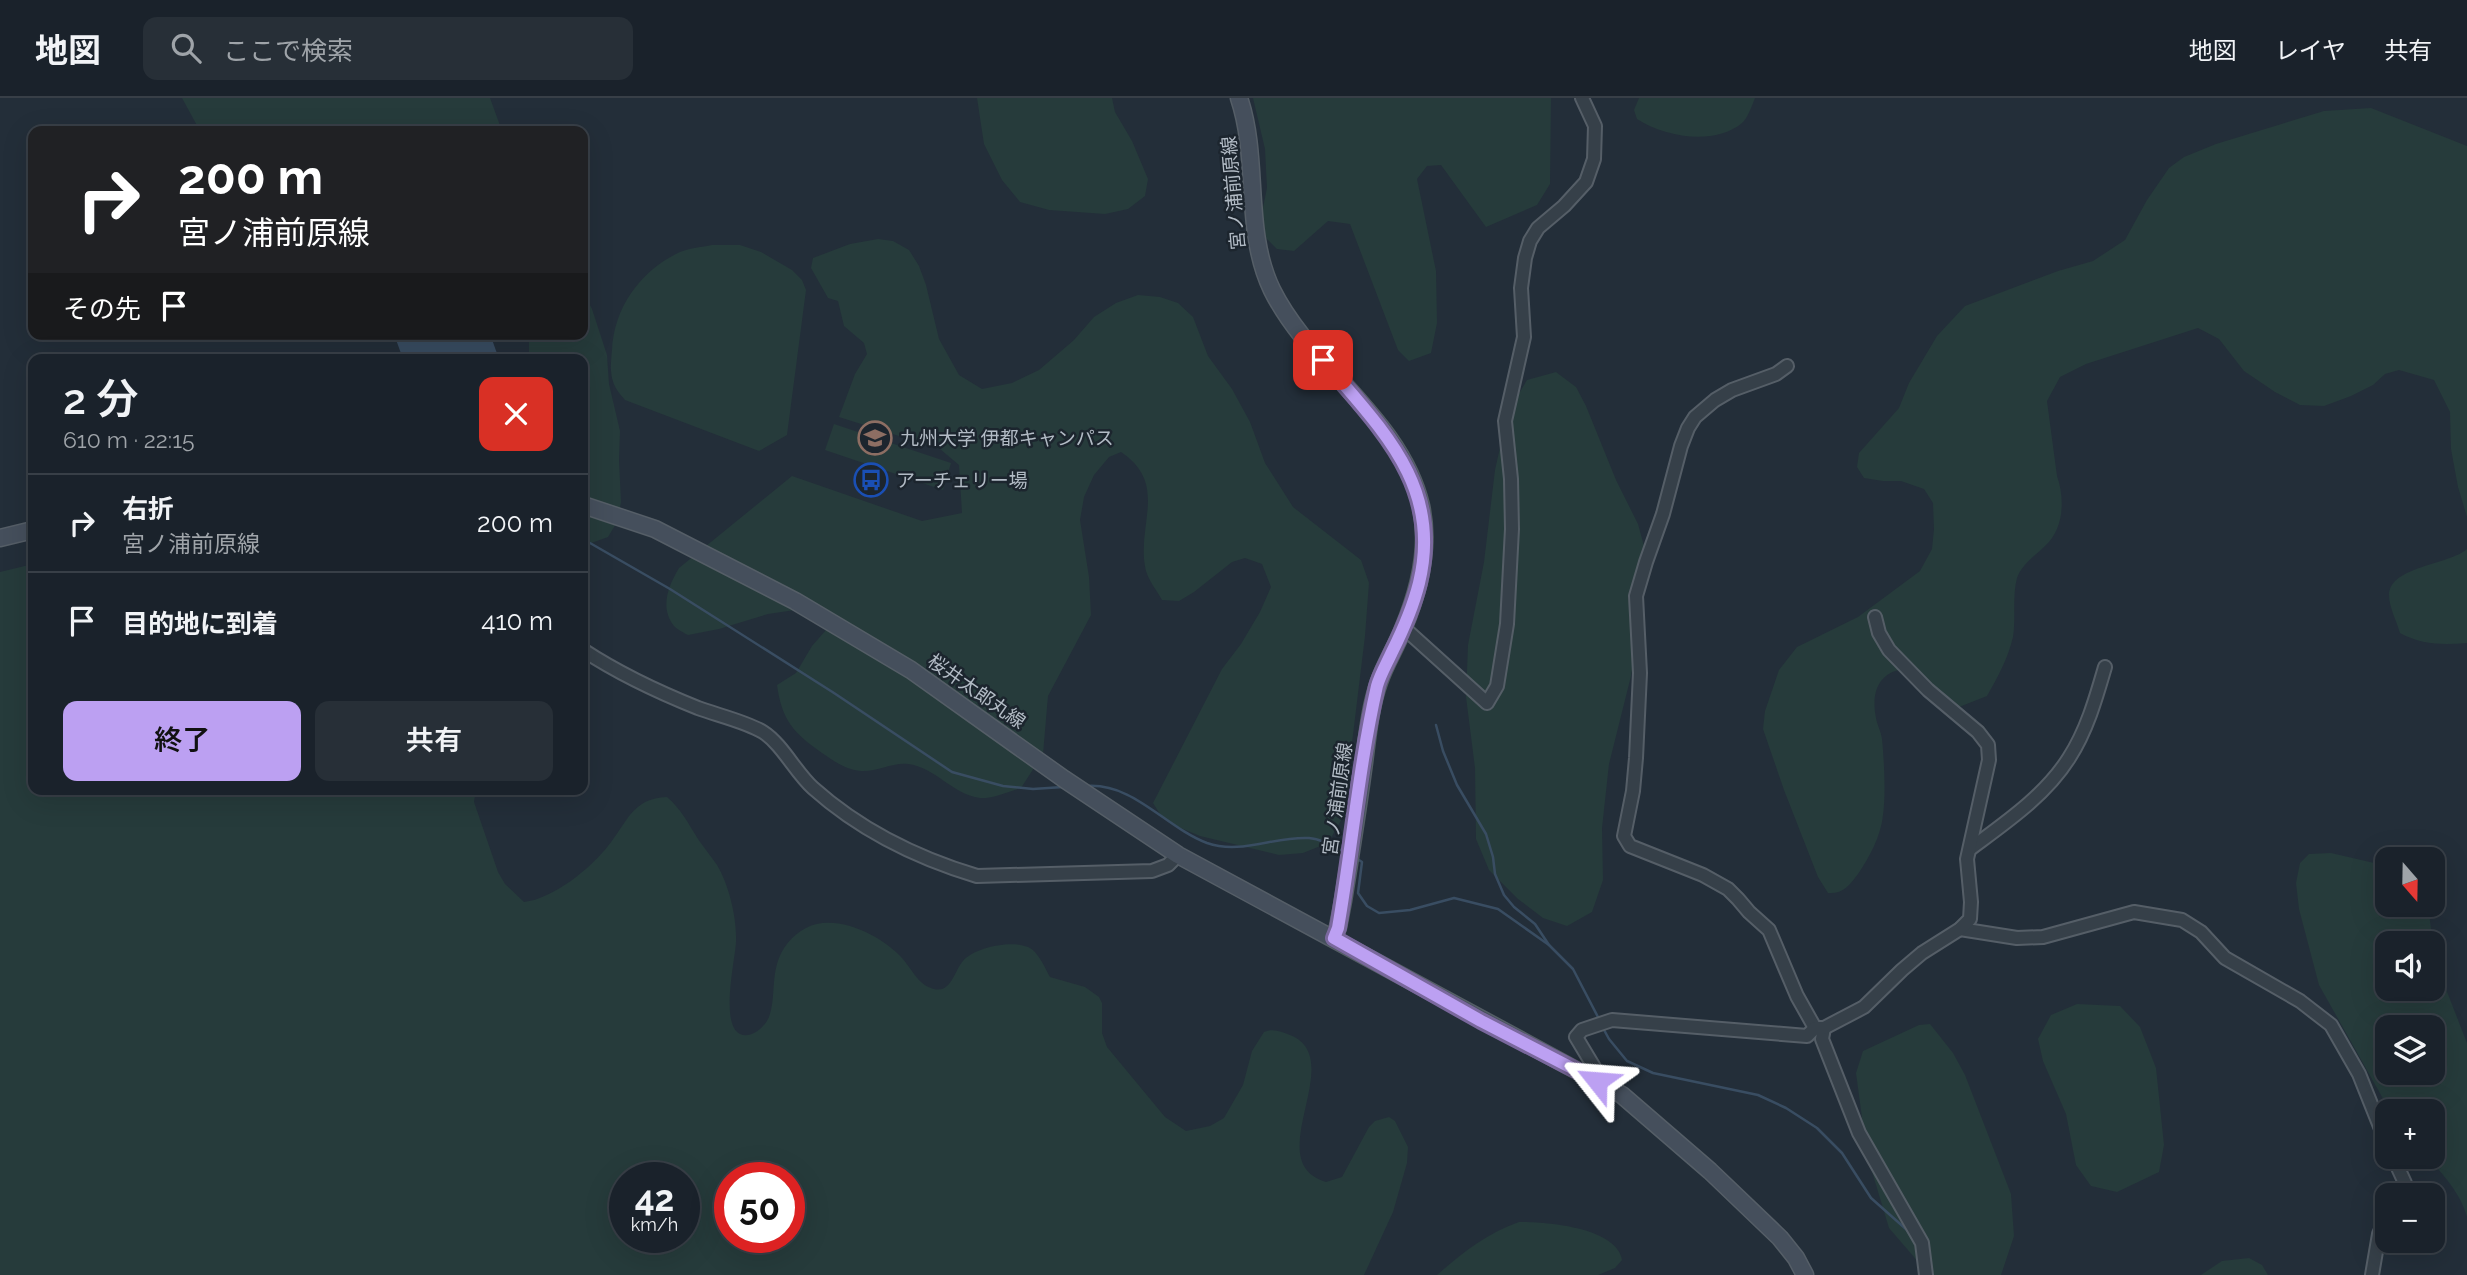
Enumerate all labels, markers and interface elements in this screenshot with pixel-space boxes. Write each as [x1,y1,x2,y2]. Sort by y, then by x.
search box [143,17,633,80]
icon: search [167,29,205,67]
text: 地図 [35,31,101,70]
text: ここで検索 [223,36,353,66]
text: 地図 [2189,36,2237,65]
text: レイヤ [2275,36,2346,65]
text: 共有 [2384,36,2432,65]
street label: 宮ノ浦前原線 [1217,135,1249,251]
text: 200 m [178,148,323,205]
icon: right [63,154,154,245]
text: 宮ノ浦前原線 [178,214,370,251]
icon: arrive [155,287,193,325]
text: その先 [63,294,141,324]
pin [1293,330,1353,390]
icon: arrive [1304,341,1342,379]
text: 2 分 [63,375,138,424]
button: close [479,377,553,451]
school or university icon: 九州大学 伊都キャンパス [856,419,894,457]
text: 610 m · 22:15 [63,426,195,453]
place label: 九州大学 伊都キャンパス [900,427,1114,449]
bus stop icon: アーチェリー場 [852,461,890,499]
place label: アーチェリー場 [896,469,1028,491]
text: 右折 [122,494,174,524]
icon: right [63,504,101,542]
text: 200 m [477,508,553,538]
text: 宮ノ浦前原線 [122,530,260,557]
icon: arrive [63,602,101,640]
text: 410 m [481,606,553,636]
text: 目的地に到着 [122,609,278,639]
street label: 桜井太郎丸線 [924,649,1030,733]
button: 終了 [63,701,301,781]
button: 共有 [315,701,553,781]
street label: 宮ノ浦前原線 [1318,741,1356,857]
north arrow [2375,847,2445,917]
map controls [2375,847,2445,1253]
button: sound [2375,931,2445,1001]
button: layers [2375,1015,2445,1085]
position arrow [1560,1044,1634,1118]
button: + [2375,1099,2445,1169]
speed limit sign: 50 [714,1162,805,1253]
text: 42 [635,1178,674,1219]
button: − [2375,1183,2445,1253]
text: km/h [631,1214,678,1235]

